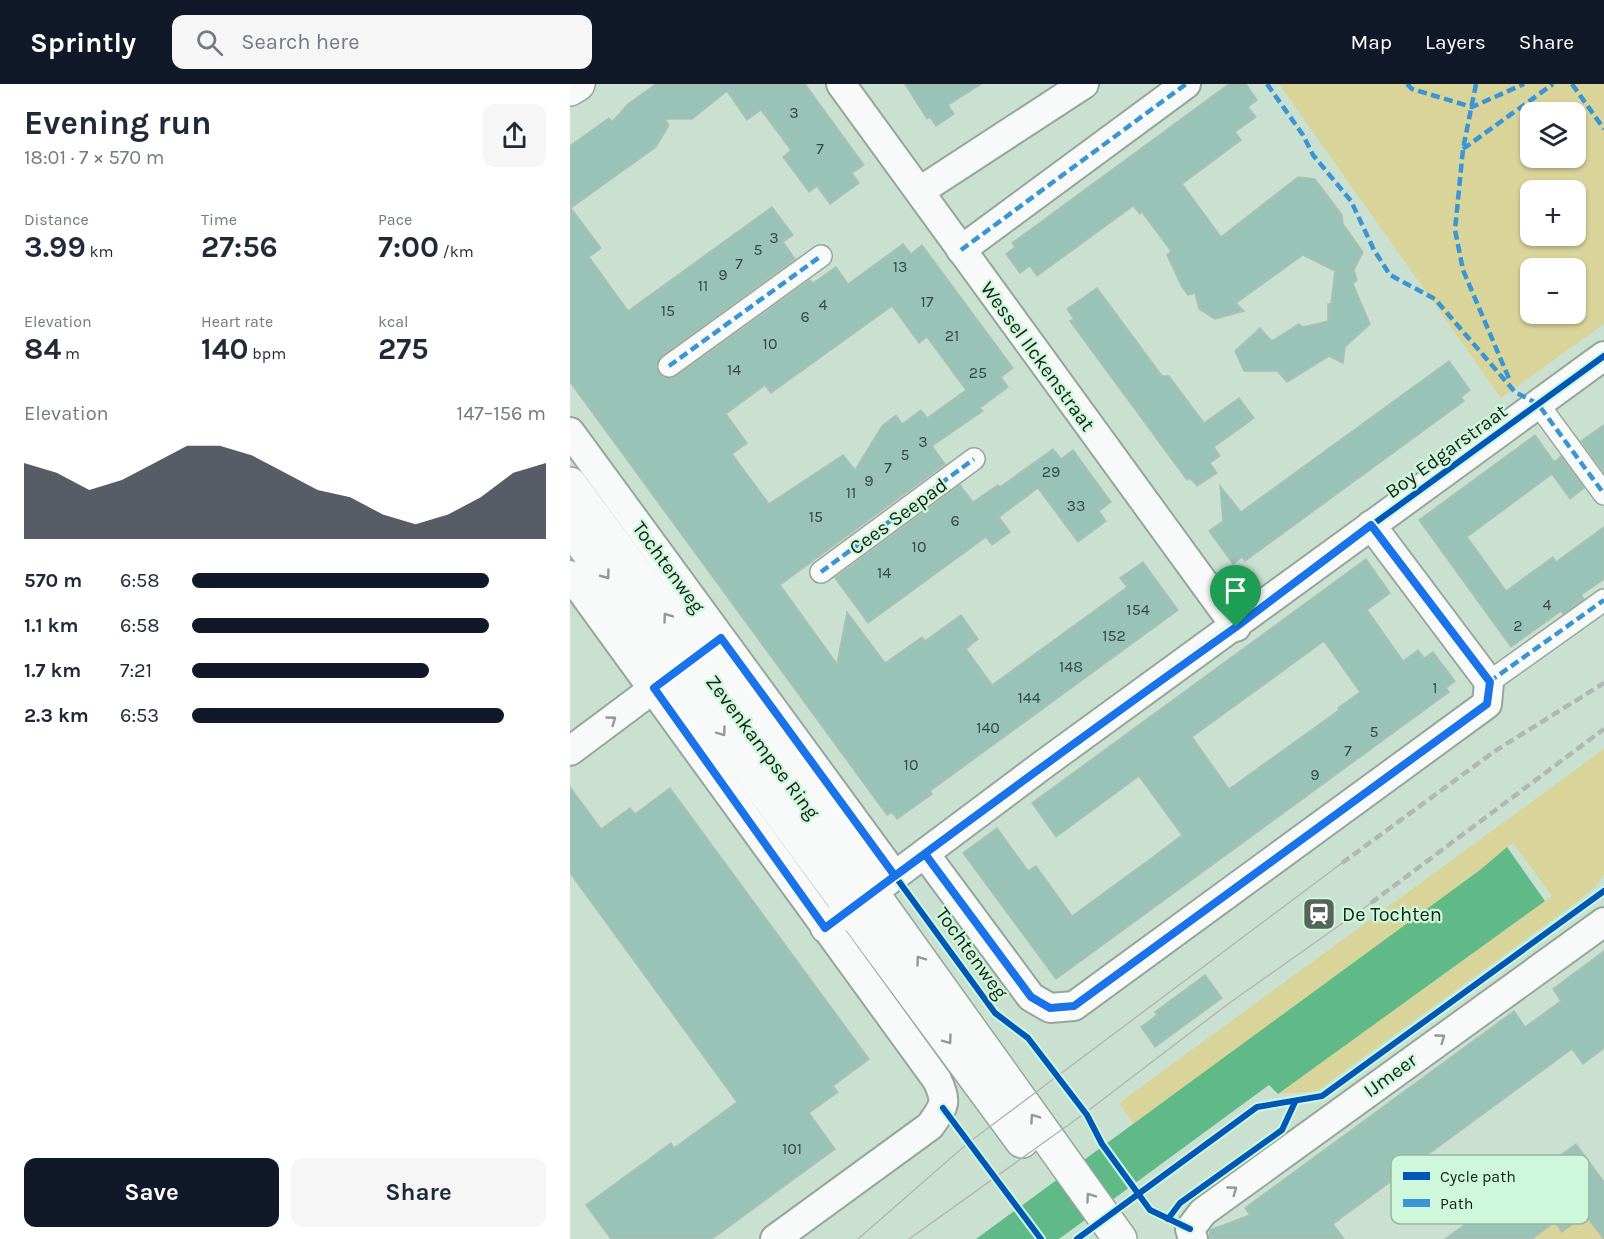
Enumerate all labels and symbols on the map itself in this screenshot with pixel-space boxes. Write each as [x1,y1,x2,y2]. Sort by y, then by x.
house number: 3 [789,103,799,122]
house number: 7 [816,139,824,158]
house number: 3 [769,228,779,247]
house number: 5 [753,240,763,259]
house number: 7 [735,254,743,273]
house number: 13 [893,257,907,276]
house number: 9 [718,265,728,284]
house number: 11 [698,276,708,295]
street label: Wessel Ilckenstraat [976,277,1100,436]
house number: 17 [921,292,934,311]
house number: 4 [819,295,828,314]
house number: 15 [661,301,675,320]
house number: 6 [800,307,810,326]
house number: 21 [945,326,959,345]
house number: 10 [763,334,777,353]
house number: 14 [727,360,741,379]
house number: 25 [969,363,987,382]
street label: Boy Edgarstraat [1381,399,1512,503]
house number: 3 [918,432,928,451]
house number: 5 [900,445,910,464]
house number: 7 [884,458,892,477]
house number: 29 [1042,462,1060,481]
house number: 9 [864,471,874,490]
street label: Cees Seepad [845,473,952,560]
house number: 11 [846,483,856,502]
house number: 33 [1067,496,1085,515]
house number: 15 [809,507,823,526]
house number: 6 [950,511,960,530]
street label: Tochtenweg [628,517,710,618]
house number: 10 [912,537,926,556]
house number: 14 [877,563,891,582]
pin [1210,565,1261,627]
one-way arrow [599,568,610,579]
house number: 4 [1543,595,1552,614]
house number: 154 [1126,600,1150,619]
one-way arrow [664,612,675,623]
house number: 2 [1513,616,1523,635]
house number: 152 [1102,626,1126,645]
house number: 148 [1059,657,1083,676]
street label: Zevenkampse Ring [701,671,824,824]
house number: 1 [1432,678,1438,697]
house number: 144 [1017,688,1041,707]
one-way arrow [606,716,617,727]
house number: 140 [976,718,1000,737]
house number: 5 [1369,722,1379,741]
one-way arrow [715,725,726,736]
house number: 7 [1344,741,1352,760]
house number: 10 [904,755,918,774]
house number: 9 [1310,765,1320,784]
station icon: De Tochten [1301,896,1337,932]
street label: Tochtenweg [931,903,1013,1004]
place label: De Tochten [1342,903,1442,926]
one-way arrow [916,955,927,966]
one-way arrow [941,1033,952,1044]
one-way arrow [1435,1034,1446,1045]
street label: IJmeer [1359,1048,1422,1102]
one-way arrow [1030,1114,1041,1125]
house number: 101 [782,1139,802,1158]
legend [1391,1155,1589,1224]
text: Cycle path [1440,1167,1516,1186]
one-way arrow [1226,1186,1237,1197]
one-way arrow [1086,1192,1097,1203]
text: Path [1440,1194,1473,1213]

